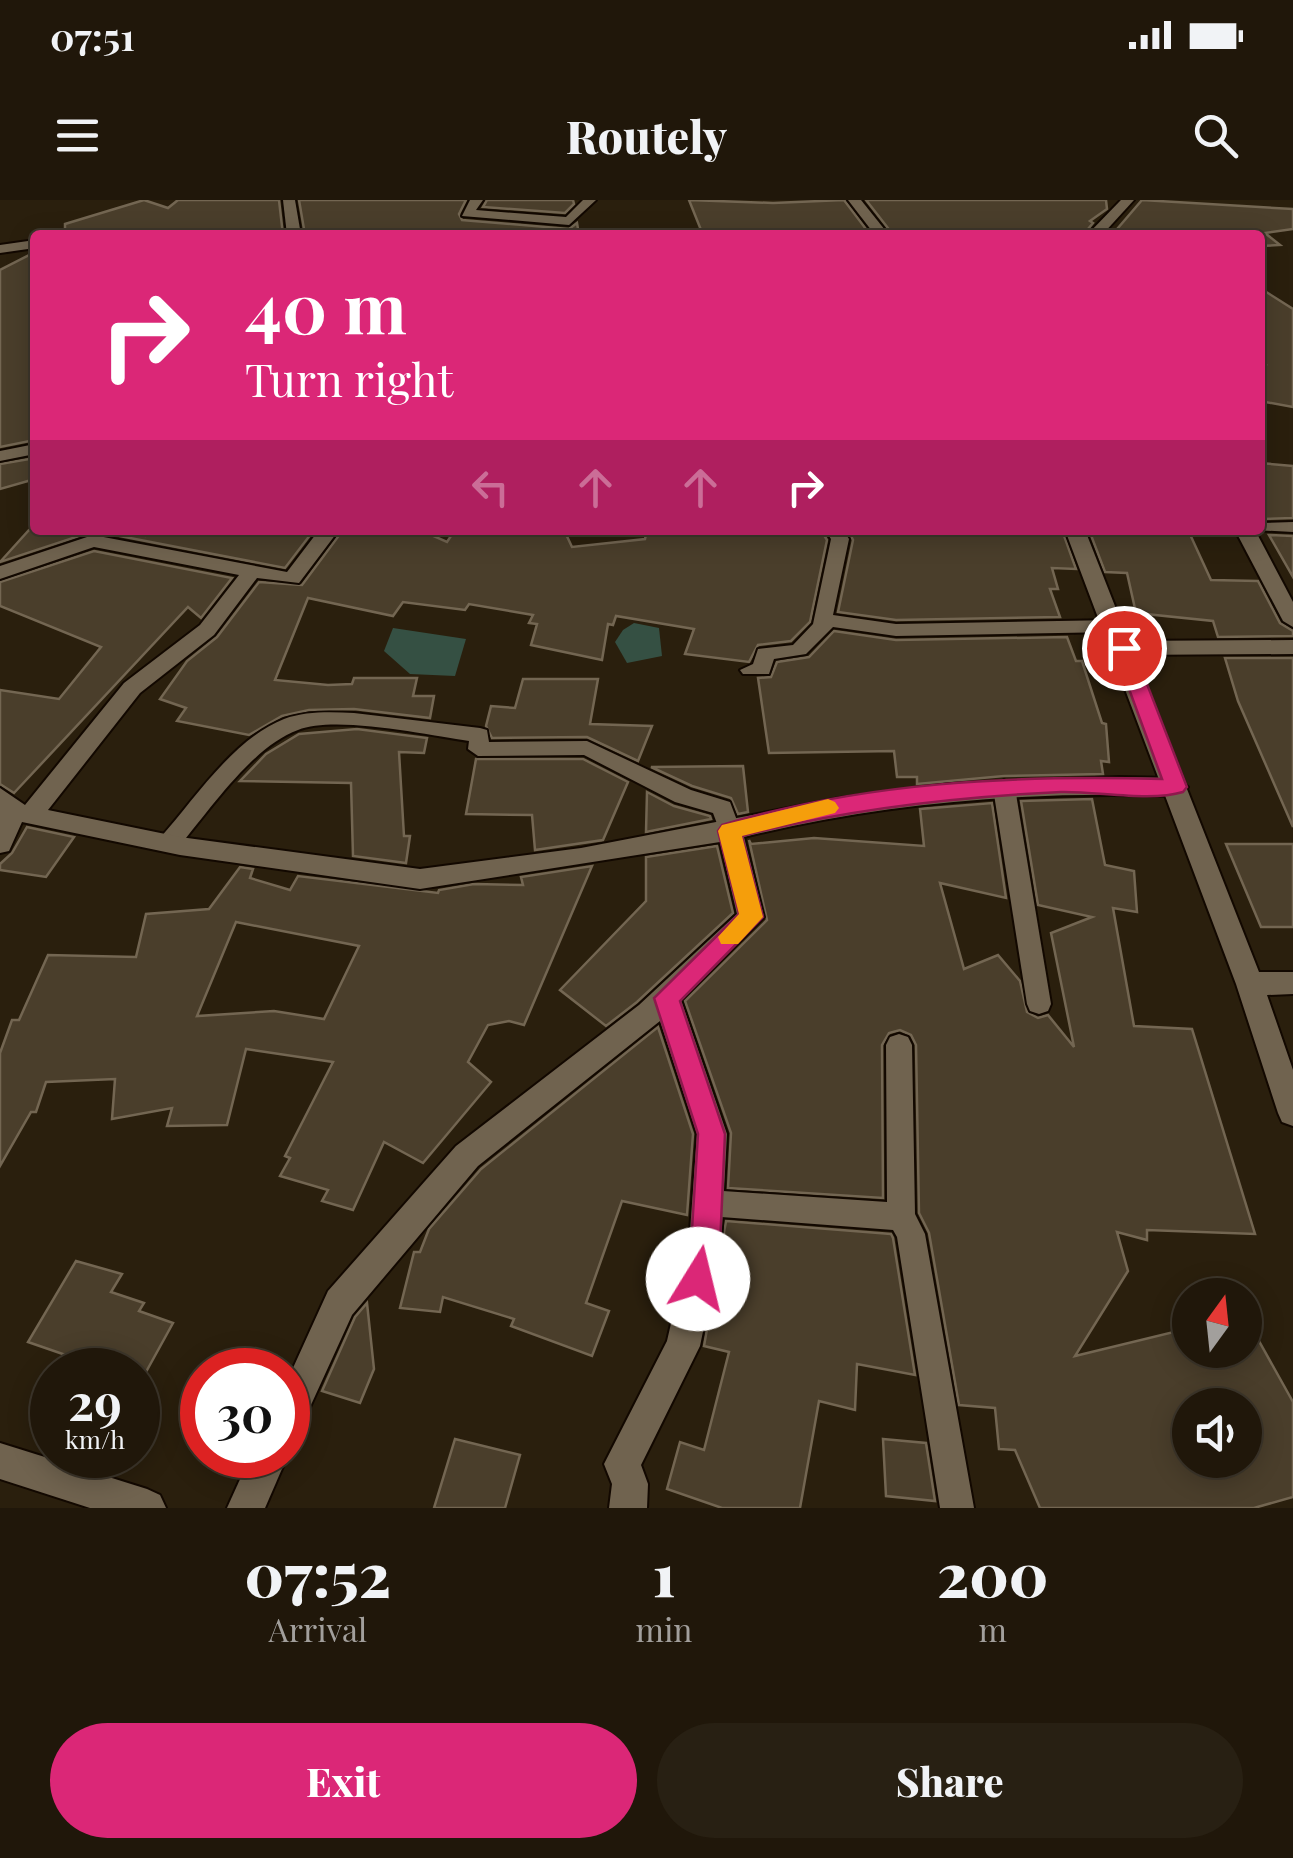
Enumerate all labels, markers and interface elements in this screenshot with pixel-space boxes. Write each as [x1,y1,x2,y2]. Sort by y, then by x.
text: 07:51 [50,10,135,61]
text: Routely [566,105,727,165]
icon: menu [50,108,105,163]
icon: search [1188,108,1243,163]
text: 40 m [245,258,407,352]
icon: right [80,270,210,400]
text: Turn right [245,348,453,408]
icon: left [463,460,518,515]
icon: ahead [568,460,623,515]
icon: ahead [673,460,728,515]
icon: right [778,460,833,515]
pin [1082,606,1167,691]
icon: arrive [1097,621,1152,676]
position arrow [646,1227,750,1331]
north arrow [1172,1278,1262,1368]
map controls [1172,1278,1262,1478]
speed limit sign: 30 [180,1348,310,1478]
text: 29 [68,1367,122,1434]
button: sound [1172,1388,1262,1478]
text: km/h [65,1422,125,1455]
text: 07:52 [245,1532,391,1612]
text: 1 [652,1532,676,1612]
text: 200 [937,1532,1048,1612]
text: Arrival [269,1607,367,1650]
text: min [636,1607,692,1650]
text: m [979,1607,1007,1650]
button: Exit [50,1723,637,1838]
button: Share [657,1723,1243,1838]

